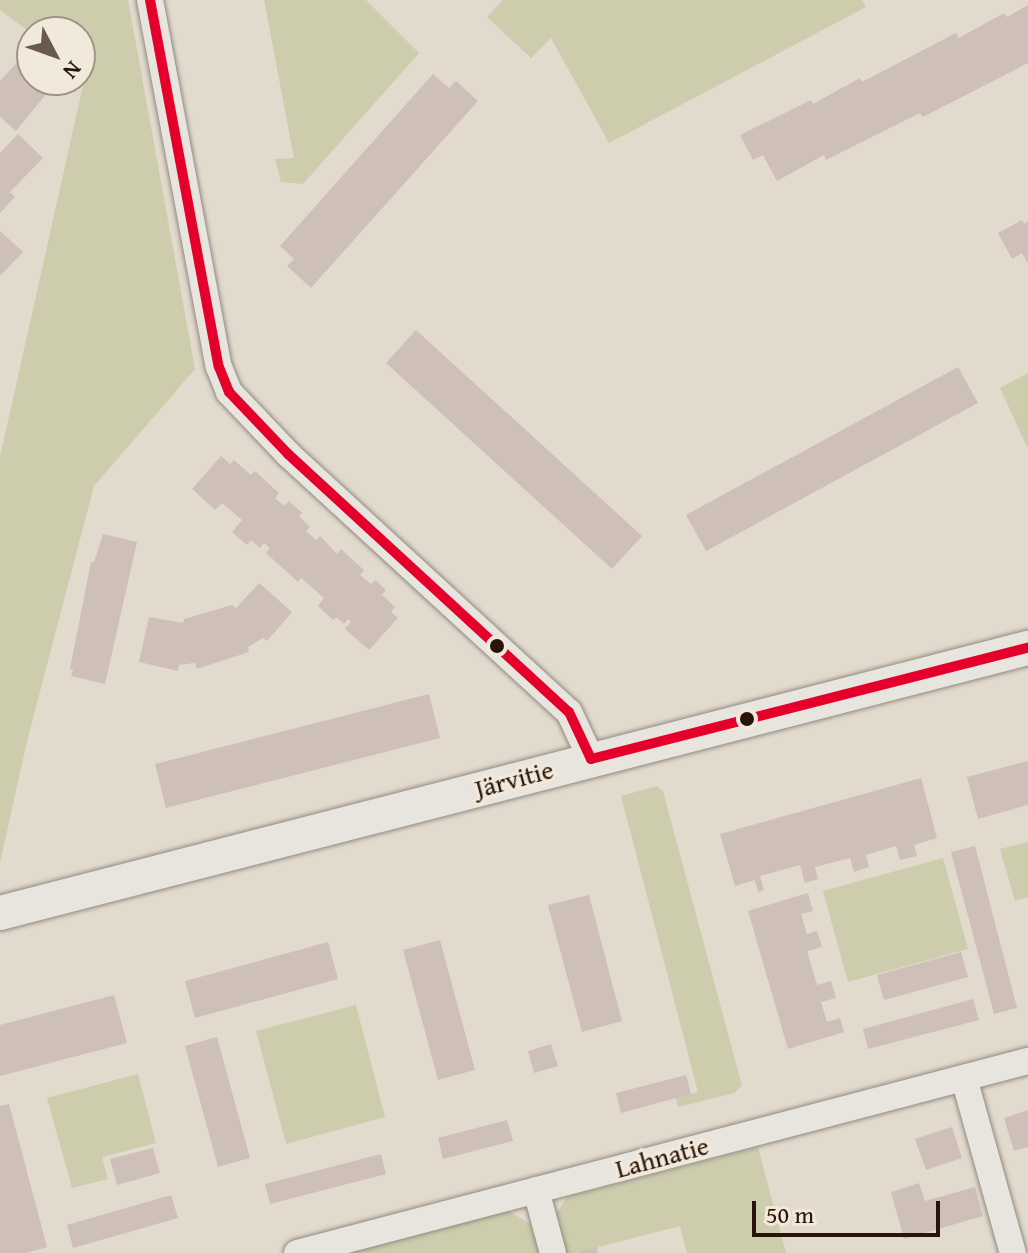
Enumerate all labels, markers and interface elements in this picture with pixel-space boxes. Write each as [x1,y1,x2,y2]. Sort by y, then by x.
north arrow [16,16,96,96]
text: N [56,54,90,86]
unlabelled marker [489,638,505,654]
unlabelled marker [739,711,755,727]
street label: Järvitie [471,754,557,804]
street label: Lahnatie [612,1130,712,1184]
scale bar [756,1185,944,1235]
text: 50 m [766,1197,814,1232]

